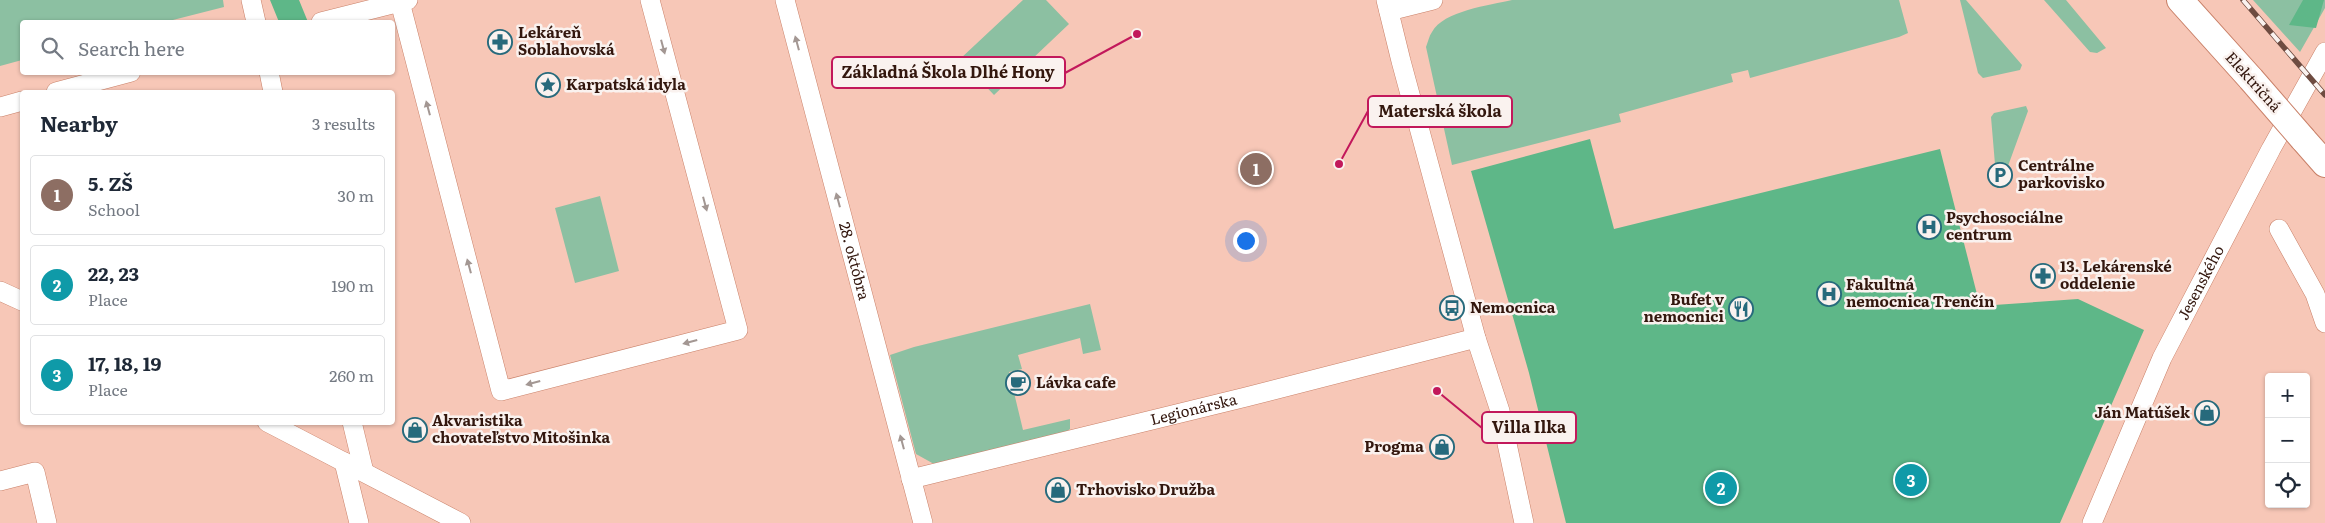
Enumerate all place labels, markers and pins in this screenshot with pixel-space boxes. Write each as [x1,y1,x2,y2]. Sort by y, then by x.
place label: Lekáreň Soblahovská [518,20,615,60]
pharmacy icon: Lekáreň Soblahovská [487,29,513,55]
callout: Základná Škola Dlhé Hony [832,57,1065,88]
place icon: Karpatská idyla [535,72,561,98]
place label: Karpatská idyla [566,72,686,95]
callout: Materská škola [1368,96,1512,127]
pin: 1 [1240,150,1272,188]
place label: Centrálne parkovisko [2018,153,2105,193]
parking icon: Centrálne parkovisko [1987,162,2013,188]
place label: Psychosociálne centrum [1946,205,2063,245]
hospital icon: Psychosociálne centrum [1916,214,1942,240]
place label: 13. Lekárenské oddelenie [2060,254,2172,294]
pharmacy icon: 13. Lekárenské oddelenie [2030,263,2056,289]
place label: Fakultná nemocnica Trenčín [1846,272,1995,312]
hospital icon: Fakultná nemocnica Trenčín [1816,281,1842,307]
place label: Bufet v nemocnici [1643,287,1725,327]
bus stop icon: Nemocnica [1439,295,1465,321]
place label: Nemocnica [1470,295,1556,318]
restaurant icon: Bufet v nemocnici [1728,296,1754,322]
cafe icon: Lávka cafe [1005,370,1031,396]
place label: Lávka cafe [1036,370,1117,393]
place label: Ján Matúšek [2094,400,2191,423]
shop icon: Ján Matúšek [2194,400,2220,426]
place label: Akvaristika chovateľstvo Mitošinka [432,408,610,448]
callout: Villa Ilka [1482,412,1576,443]
shop icon: Akvaristika chovateľstvo Mitošinka [402,417,428,443]
place label: Progma [1364,434,1424,457]
shop icon: Progma [1429,434,1455,460]
pin: 3 [1895,461,1927,499]
pin: 2 [1705,469,1737,507]
shop icon: Trhovisko Družba [1045,477,1071,503]
place label: Trhovisko Družba [1076,477,1215,500]

